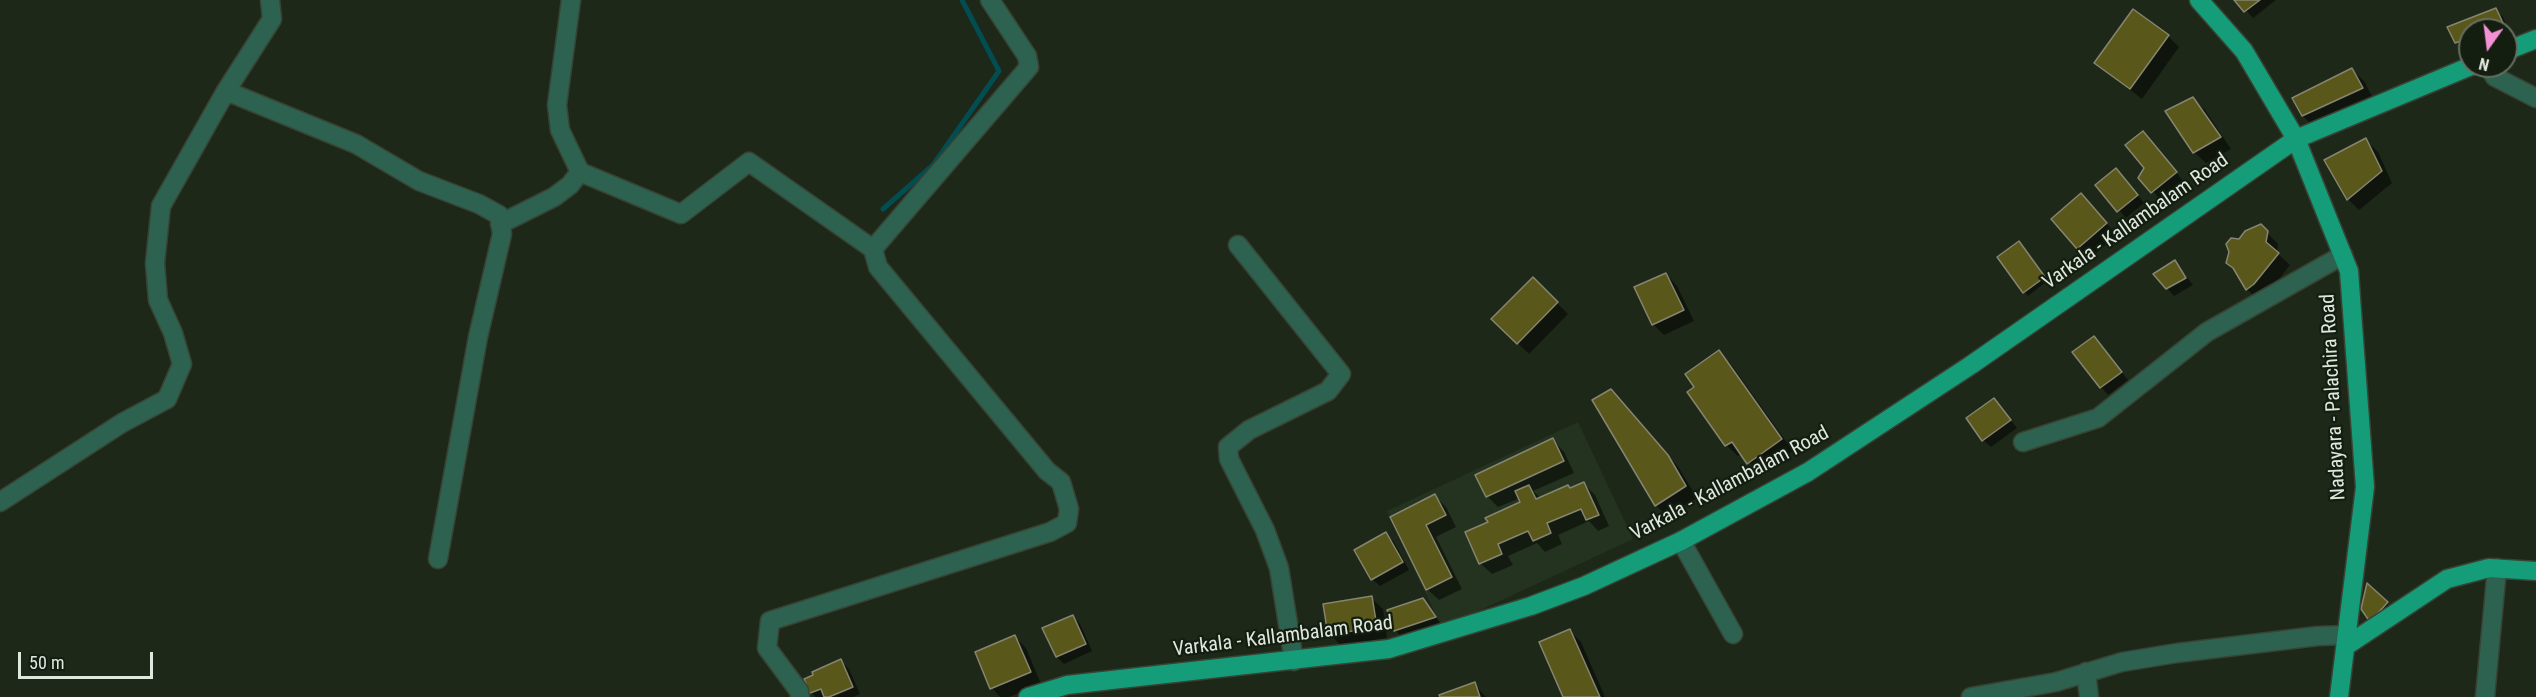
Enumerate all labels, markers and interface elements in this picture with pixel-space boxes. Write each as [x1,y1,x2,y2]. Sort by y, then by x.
north arrow [2458,18,2518,78]
text: N [2477,54,2491,74]
street label: Varkala - Kallambalam Road [2039,149,2233,295]
street label: Nadayara - Palachira Road [2317,293,2351,501]
street label: Varkala - Kallambalam Road [1627,422,1833,546]
street label: Varkala - Kallambalam Road [1172,612,1394,662]
scale bar [21,640,156,678]
text: 50 m [29,652,64,673]

